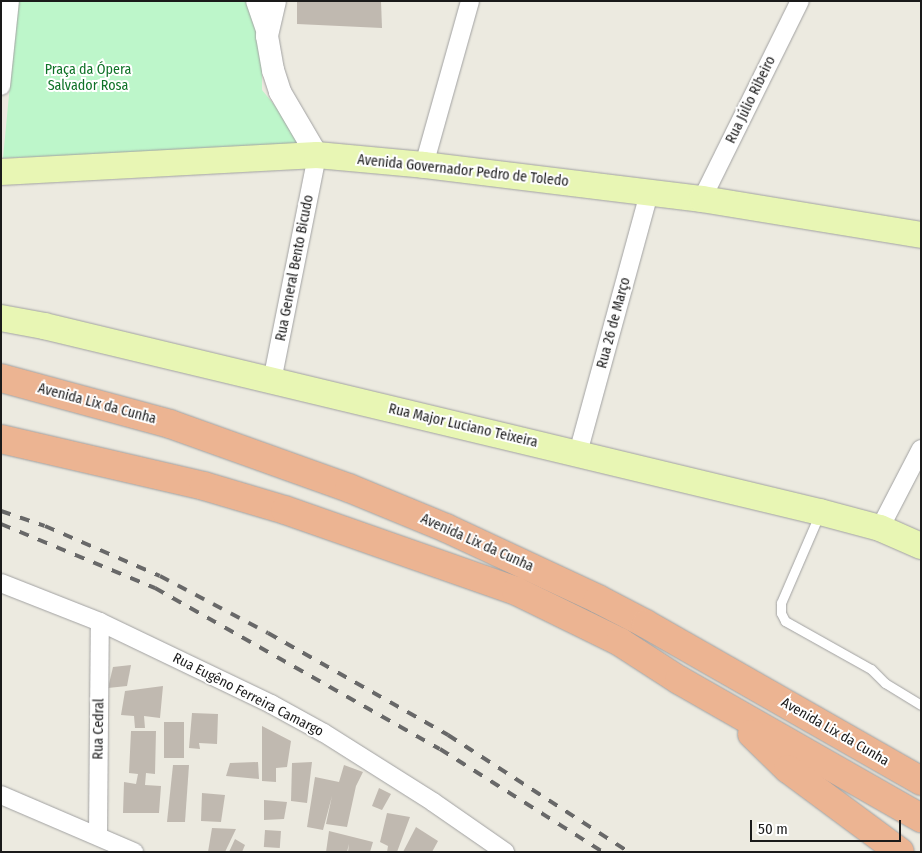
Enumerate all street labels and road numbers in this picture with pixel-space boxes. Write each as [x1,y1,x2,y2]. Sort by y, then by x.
street label: Rua Júlio Ribeiro [723,54,779,146]
street label: Avenida Governador Pedro de Toledo [357,152,569,190]
street label: Rua General Bento Bicudo [273,193,317,343]
street label: Rua 26 de Março [594,276,634,370]
street label: Avenida Lix da Cunha [36,380,158,428]
street label: Rua Major Luciano Teixeira [387,401,539,451]
street label: Avenida Lix da Cunha [418,511,536,575]
street label: Rua Eugêno Ferreira Camargo [170,650,326,740]
street label: Avenida Lix da Cunha [778,694,892,770]
street label: Rua Cedral [90,698,108,760]

